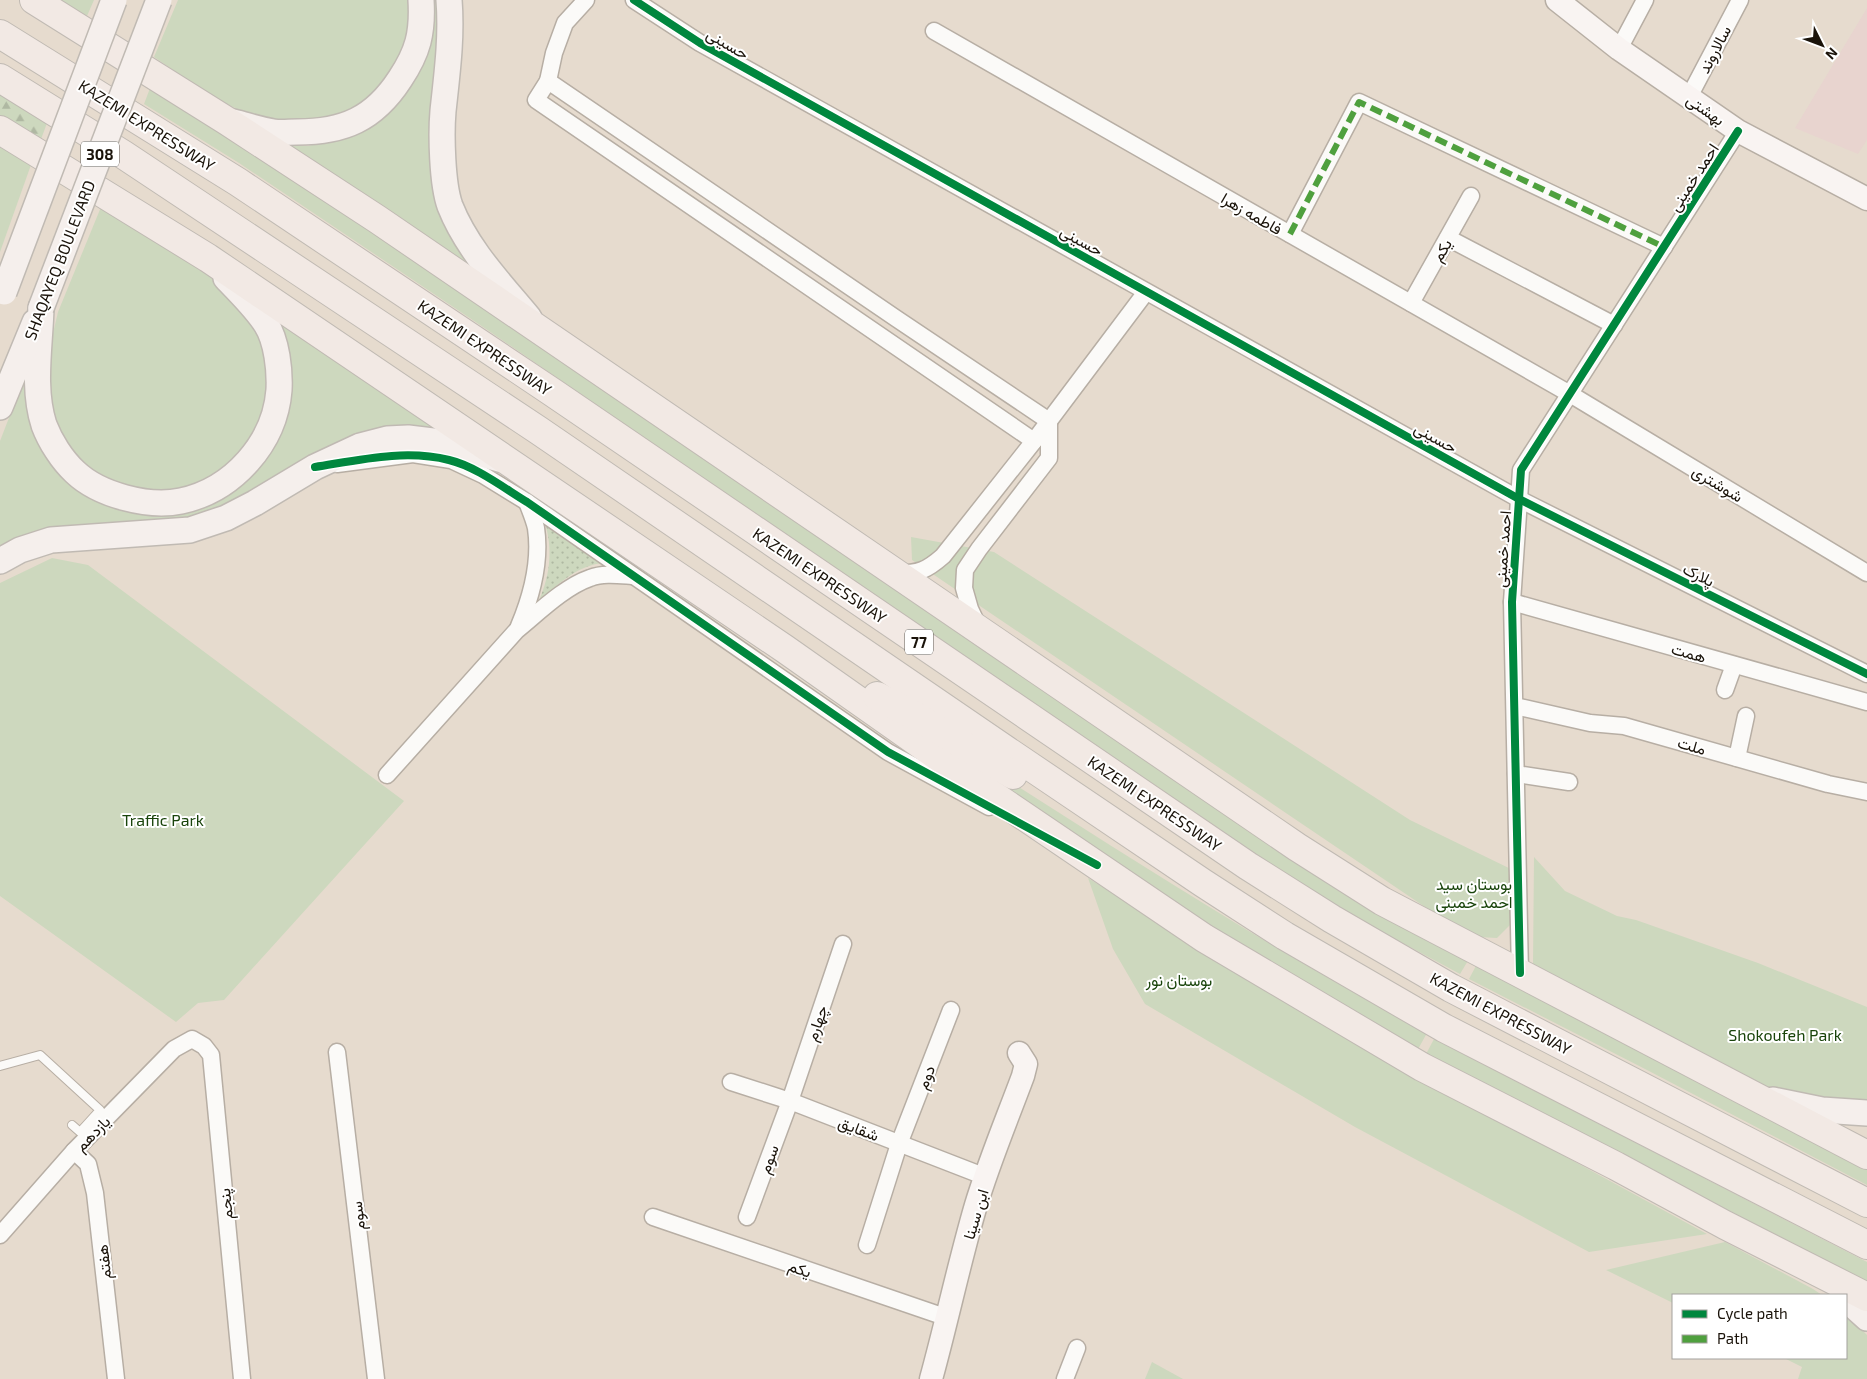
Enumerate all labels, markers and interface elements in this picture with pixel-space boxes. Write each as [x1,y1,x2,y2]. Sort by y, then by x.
north arrow [1797,20,1847,70]
street label: سالاروند [1694,22,1736,77]
street label: حسینی [702,23,753,65]
text: N [1822,45,1842,63]
street label: KAZEMI EXPRESSWAY [75,75,219,175]
street label: بهشتی [1682,89,1729,131]
street label: احمد خمینی [1664,139,1724,216]
road number: 308 [81,142,119,166]
street label: SHAQAYEQ BOULEVARD [20,177,99,343]
street label: فاطمه زهرا [1217,188,1286,240]
street label: حسینی [1056,221,1107,261]
street label: یکم [1427,235,1457,266]
street label: KAZEMI EXPRESSWAY [415,295,555,399]
street label: حسینی [1410,418,1461,458]
street label: شوشتری [1688,461,1747,507]
street label: احمد خمینی [1490,510,1516,588]
street label: KAZEMI EXPRESSWAY [750,523,890,627]
street label: پلارک [1679,558,1718,593]
road number: 77 [905,630,933,654]
street label: همت [1669,638,1709,666]
street label: ملت [1676,732,1708,758]
street label: KAZEMI EXPRESSWAY [1085,751,1225,855]
park label: Traffic Park [122,810,204,829]
park label: بوستان سید احمد خمینی [1435,874,1513,913]
street label: KAZEMI EXPRESSWAY [1427,968,1575,1058]
park label: بوستان نور [1145,970,1212,991]
street label: چهارم [801,1002,834,1044]
park label: Shokoufeh Park [1728,1025,1842,1044]
street label: دوم [912,1062,940,1092]
street label: یازدهم [70,1111,115,1156]
street label: شقایق [835,1112,882,1146]
street label: سوم [754,1142,784,1177]
street label: پنجم [214,1187,239,1221]
street label: ابن سینا [958,1187,994,1242]
street label: سوم [346,1200,370,1232]
street label: هفتم [92,1243,116,1280]
street label: یکم [785,1255,814,1283]
legend [1672,1294,1847,1359]
text: Cycle path [1717,1304,1788,1322]
text: Path [1717,1329,1748,1347]

